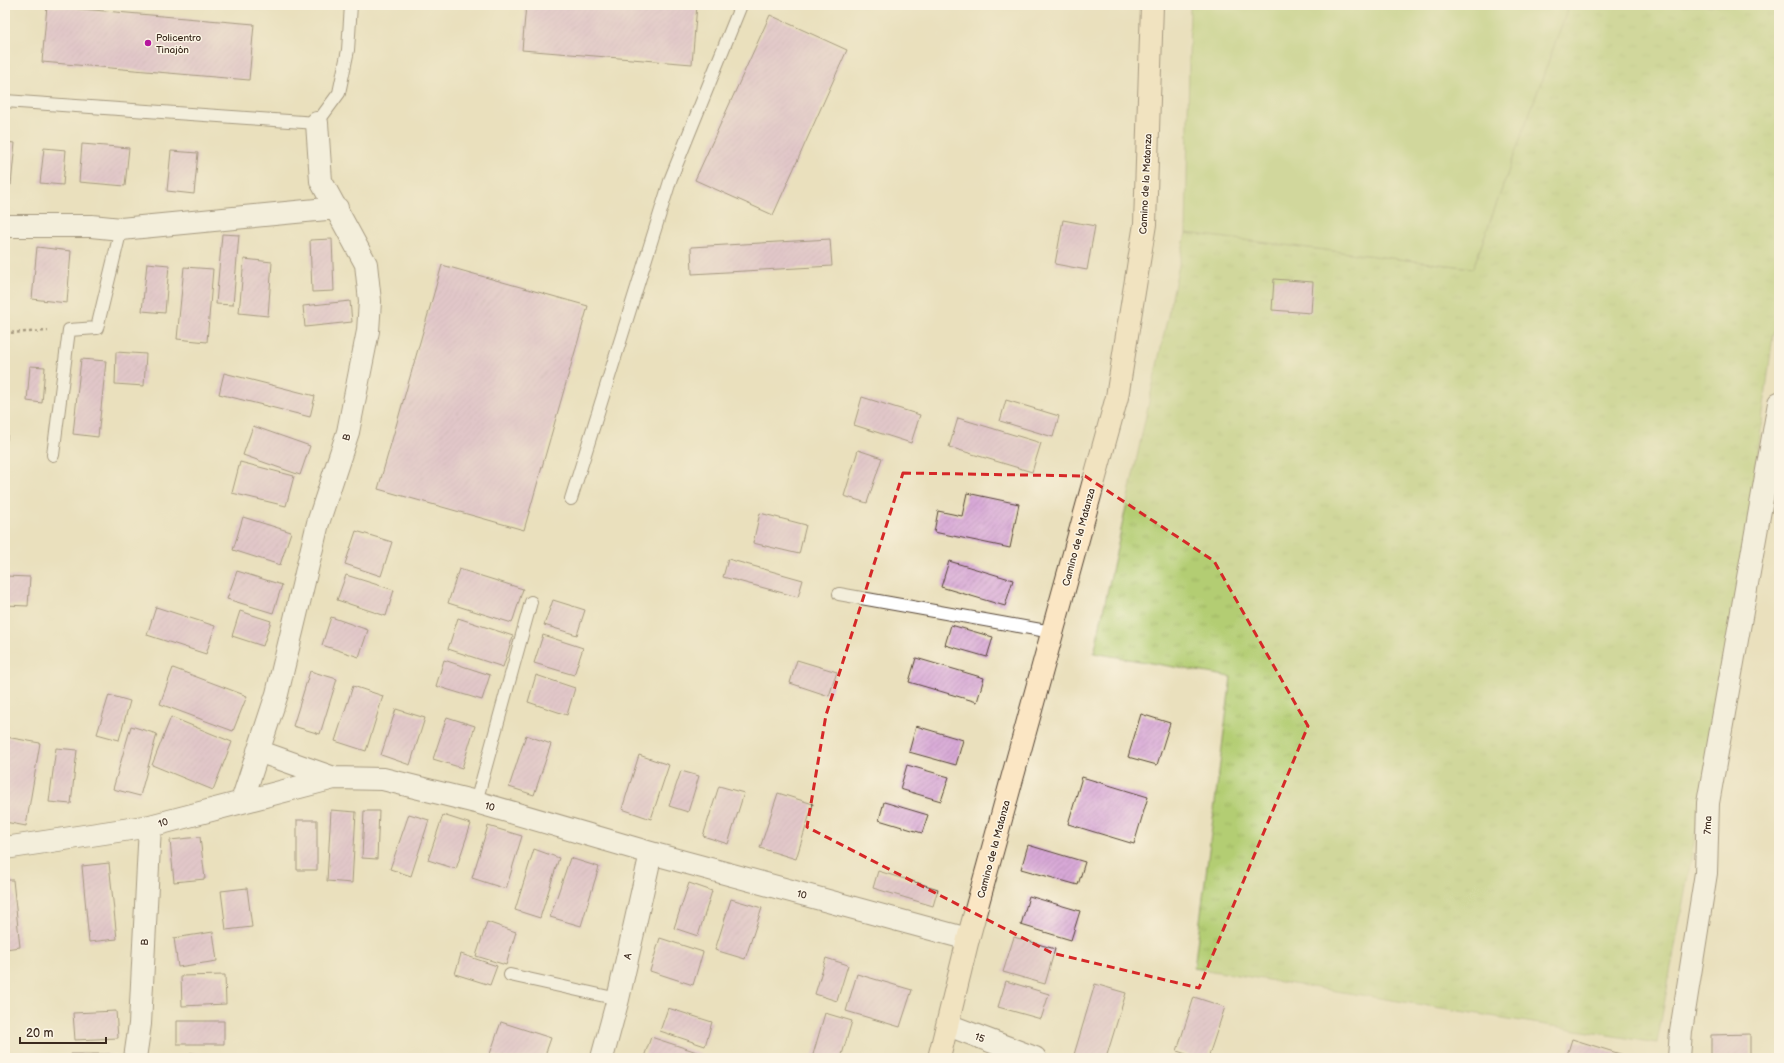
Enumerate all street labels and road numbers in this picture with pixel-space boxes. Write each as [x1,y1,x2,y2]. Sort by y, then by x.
street label: Camino de la Matanza [1137,133,1155,235]
street label: B [340,432,354,442]
street label: Camino de la Matanza [1060,487,1098,588]
street label: Camino de la Matanza [975,799,1013,900]
street label: 10 [483,800,496,814]
street label: 7ma [1702,815,1714,835]
street label: 10 [157,816,170,830]
street label: 10 [795,888,808,902]
street label: B [139,938,151,946]
street label: A [621,951,635,961]
street label: 15 [973,1031,987,1045]

